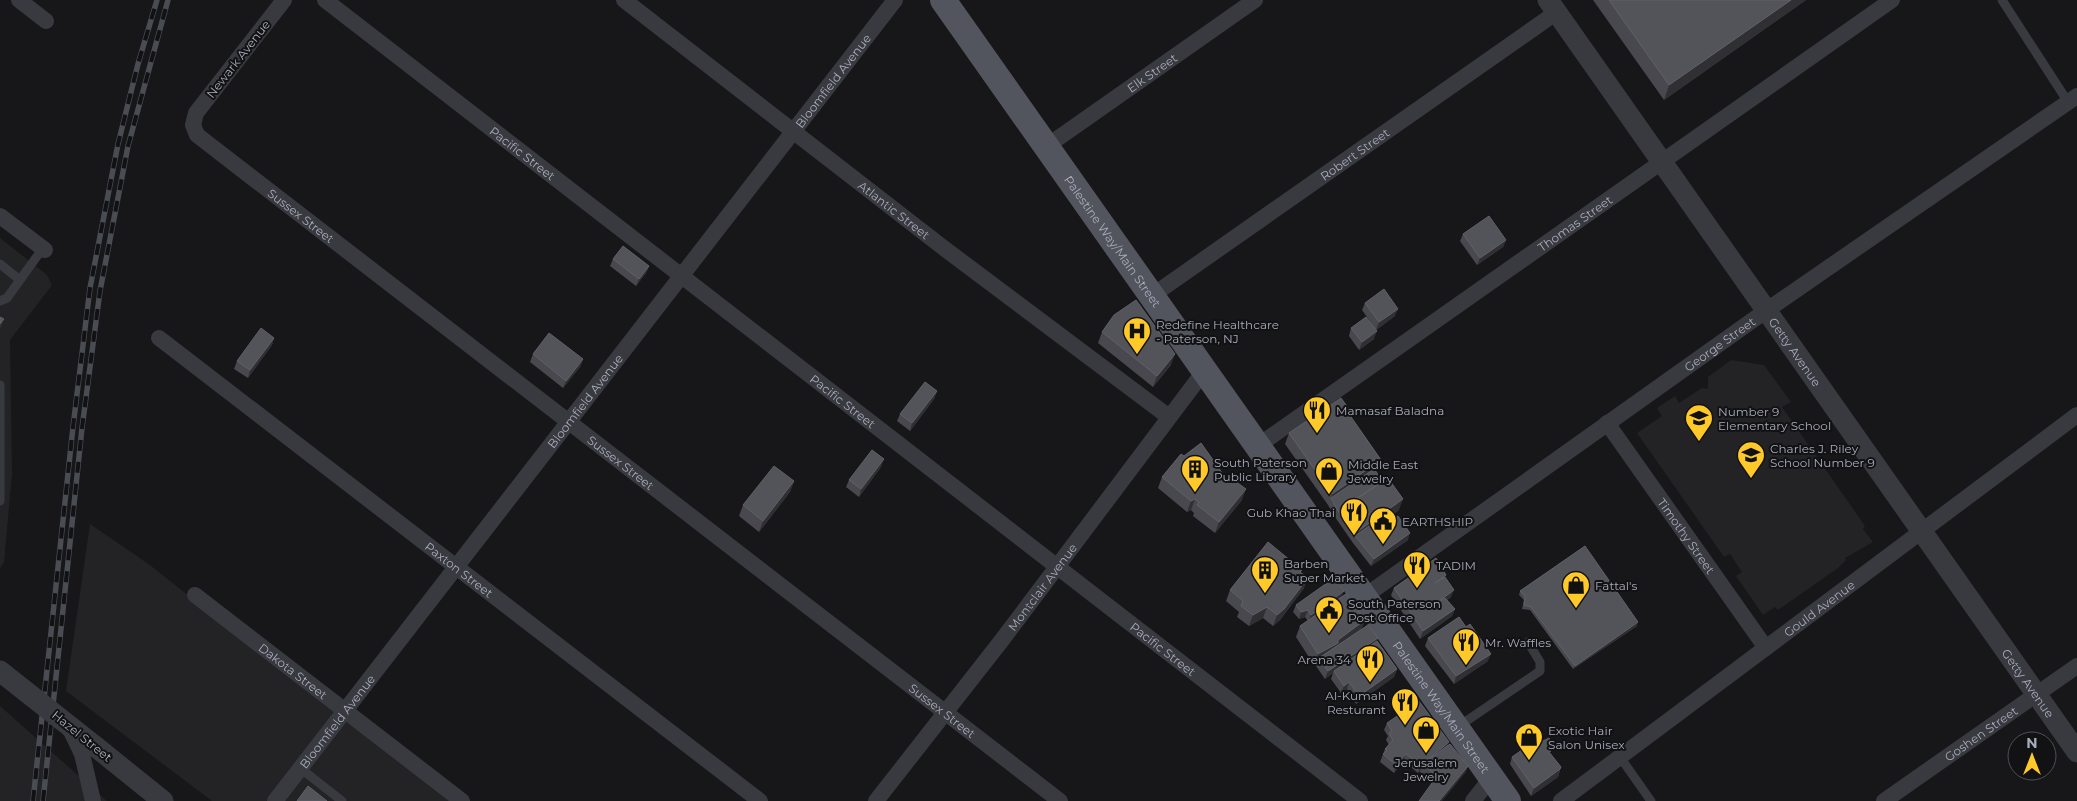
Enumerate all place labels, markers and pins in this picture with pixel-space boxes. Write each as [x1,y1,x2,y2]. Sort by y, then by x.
hospital icon: Redefine Healthcare - Paterson, NJ [1122,316,1152,355]
place label: Redefine Healthcare - Paterson, NJ [1156,317,1279,346]
restaurant icon: Mamasaf Baladna [1302,395,1332,434]
place label: Mamasaf Baladna [1336,403,1444,418]
school or university icon: Number 9 Elementary School [1684,403,1714,442]
place label: Number 9 Elementary School [1718,404,1831,433]
school or university icon: Charles J. Riley School Number 9 [1736,440,1766,479]
place label: Charles J. Riley School Number 9 [1770,441,1875,470]
building icon: South Paterson Public Library [1180,454,1210,493]
place label: South Paterson Public Library [1214,455,1307,484]
shop icon: Middle East Jewelry [1314,456,1344,495]
place label: Middle East Jewelry [1347,457,1418,486]
restaurant icon: Gub Khao Thai [1339,497,1369,536]
place label: Gub Khao Thai [1247,505,1335,520]
public building icon: EARTHSHIP [1368,506,1398,545]
place label: EARTHSHIP [1402,514,1473,529]
restaurant icon: TADIM [1402,550,1432,589]
building icon: Barben Super Market [1250,555,1280,594]
place label: Barben Super Market [1284,556,1365,585]
place label: TADIM [1436,558,1476,573]
shop icon: Fattal's [1561,570,1591,609]
place label: Fattal's [1595,578,1637,593]
public building icon: South Paterson Post Office [1314,595,1344,634]
place label: South Paterson Post Office [1348,596,1441,625]
restaurant icon: Mr. Waffles [1451,627,1481,666]
place label: Mr. Waffles [1485,635,1551,650]
restaurant icon: Arena 34 [1355,644,1385,683]
place label: Arena 34 [1297,652,1351,667]
restaurant icon: Al-Kumah Resturant [1390,687,1420,726]
place label: Al-Kumah Resturant [1325,688,1386,717]
shop icon: Jerusalem Jewelry [1411,715,1441,754]
shop icon: Exotic Hair Salon Unisex [1514,722,1544,761]
place label: Exotic Hair Salon Unisex [1548,723,1625,752]
place label: Jerusalem Jewelry [1394,755,1457,784]

